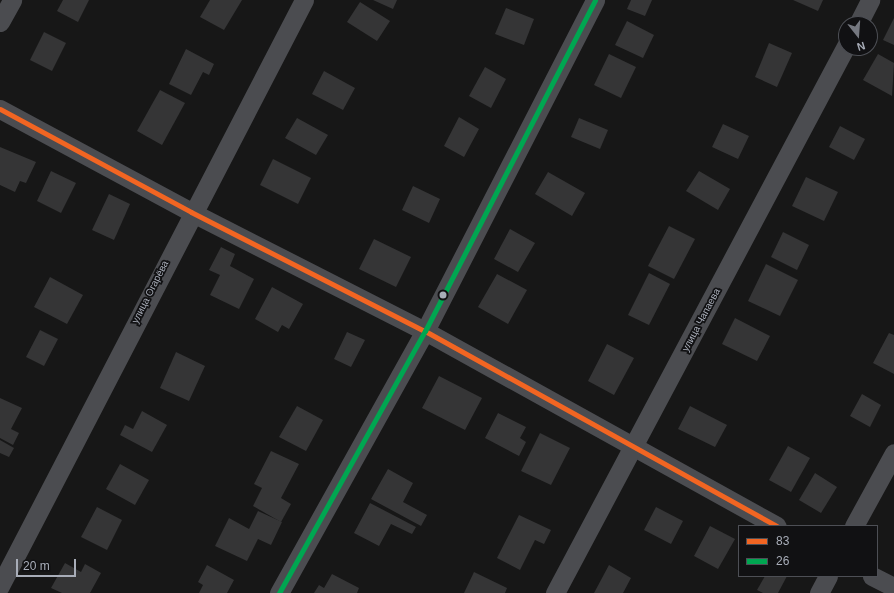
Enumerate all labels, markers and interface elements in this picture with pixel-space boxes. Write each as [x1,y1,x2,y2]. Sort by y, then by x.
north arrow [838,16,878,56]
text: N [856,40,867,53]
street label: улица Огарёва [129,259,171,325]
street label: улица Чапаева [679,286,723,354]
unlabelled marker [438,290,448,300]
legend [738,525,878,577]
text: 83 [776,534,789,548]
scale bar [18,551,78,577]
text: 26 [776,554,789,568]
text: 20 m [23,559,50,573]

